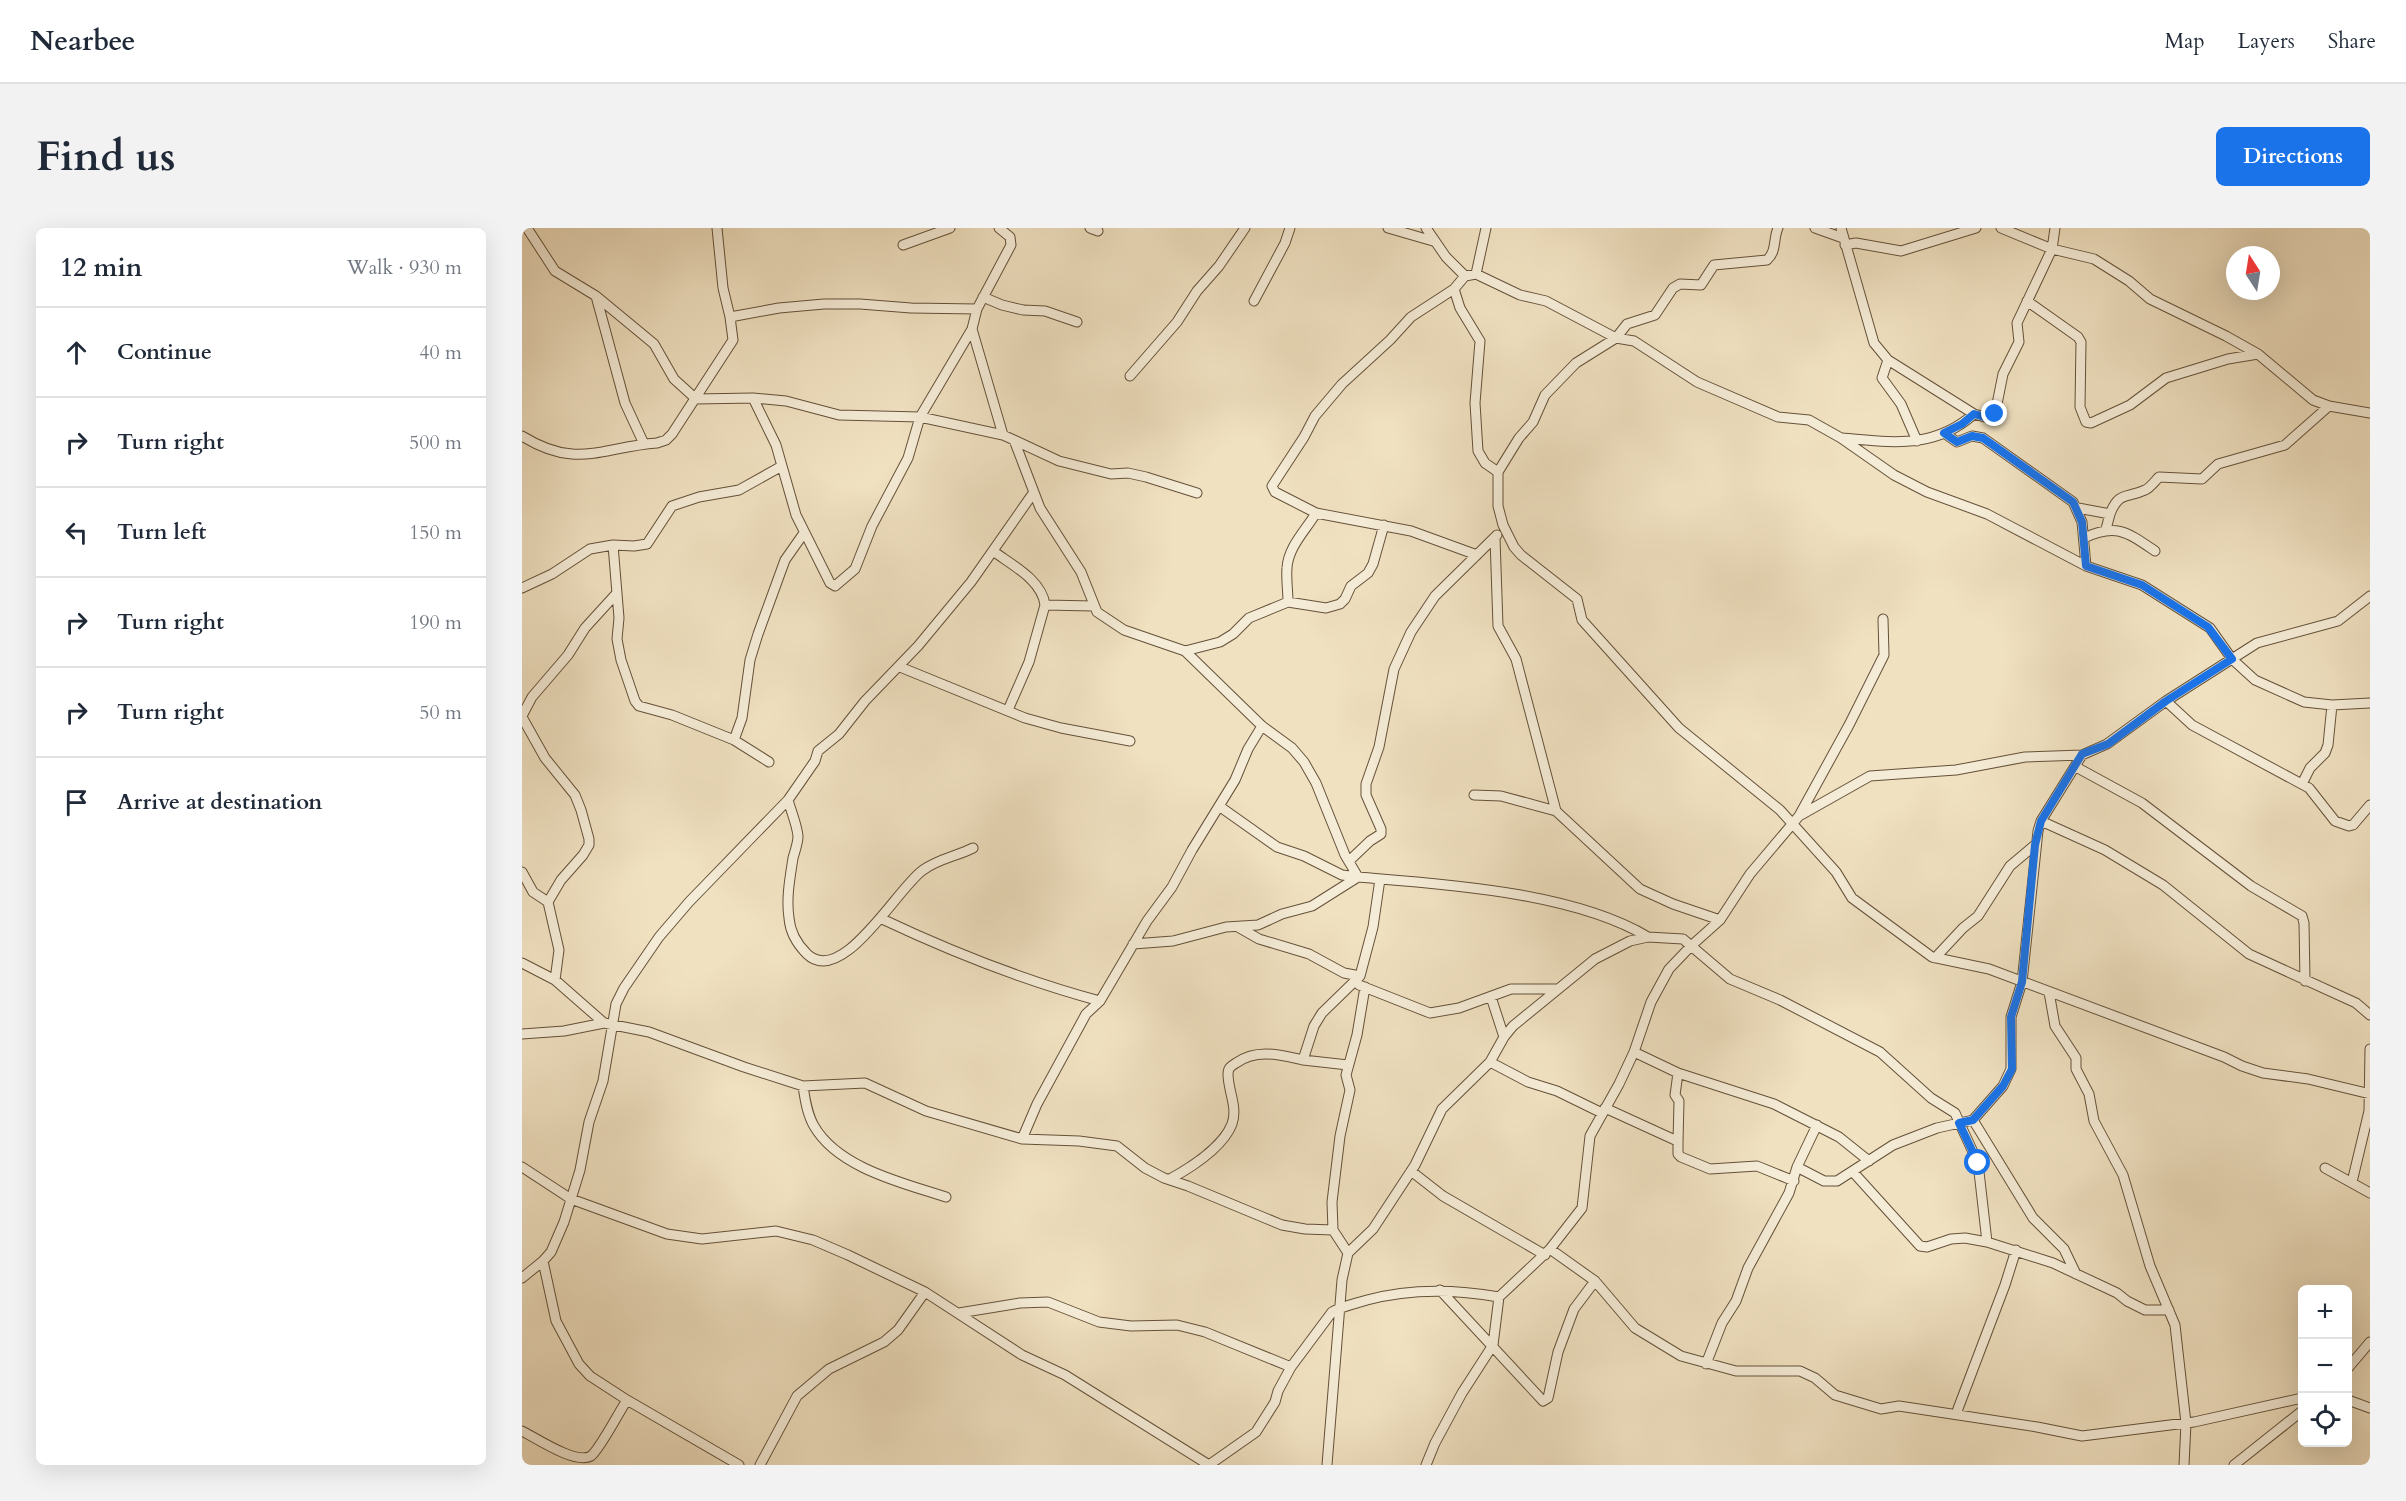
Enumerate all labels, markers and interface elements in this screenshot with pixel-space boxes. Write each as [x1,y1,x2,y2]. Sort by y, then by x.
text: Nearbee [30,22,135,60]
text: Map [2165,27,2205,56]
text: Layers [2238,27,2295,56]
text: Share [2328,27,2376,56]
button: Directions [2216,127,2370,186]
text: Find us [36,128,176,185]
north arrow [2226,246,2280,300]
text: 12 min [60,250,143,285]
text: Walk · 930 m [347,254,462,281]
icon: ahead [60,336,93,369]
text: Continue [117,337,212,367]
text: 40 m [419,339,462,366]
route end [1981,400,2007,426]
icon: right [60,426,93,459]
text: Turn right [117,427,224,457]
text: 500 m [409,429,462,456]
icon: left [60,516,93,549]
text: Turn left [117,517,206,547]
text: 150 m [409,519,462,546]
icon: right [60,606,93,639]
text: Turn right [117,607,224,637]
text: 190 m [409,609,462,636]
icon: right [60,696,93,729]
text: Turn right [117,697,224,727]
text: 50 m [419,699,462,726]
icon: arrive [60,786,93,819]
text: Arrive at destination [117,787,322,817]
route start [1964,1149,1990,1175]
map controls [2298,1285,2352,1447]
button: + [2298,1285,2352,1339]
button: − [2298,1339,2352,1393]
button: locate [2298,1393,2352,1447]

